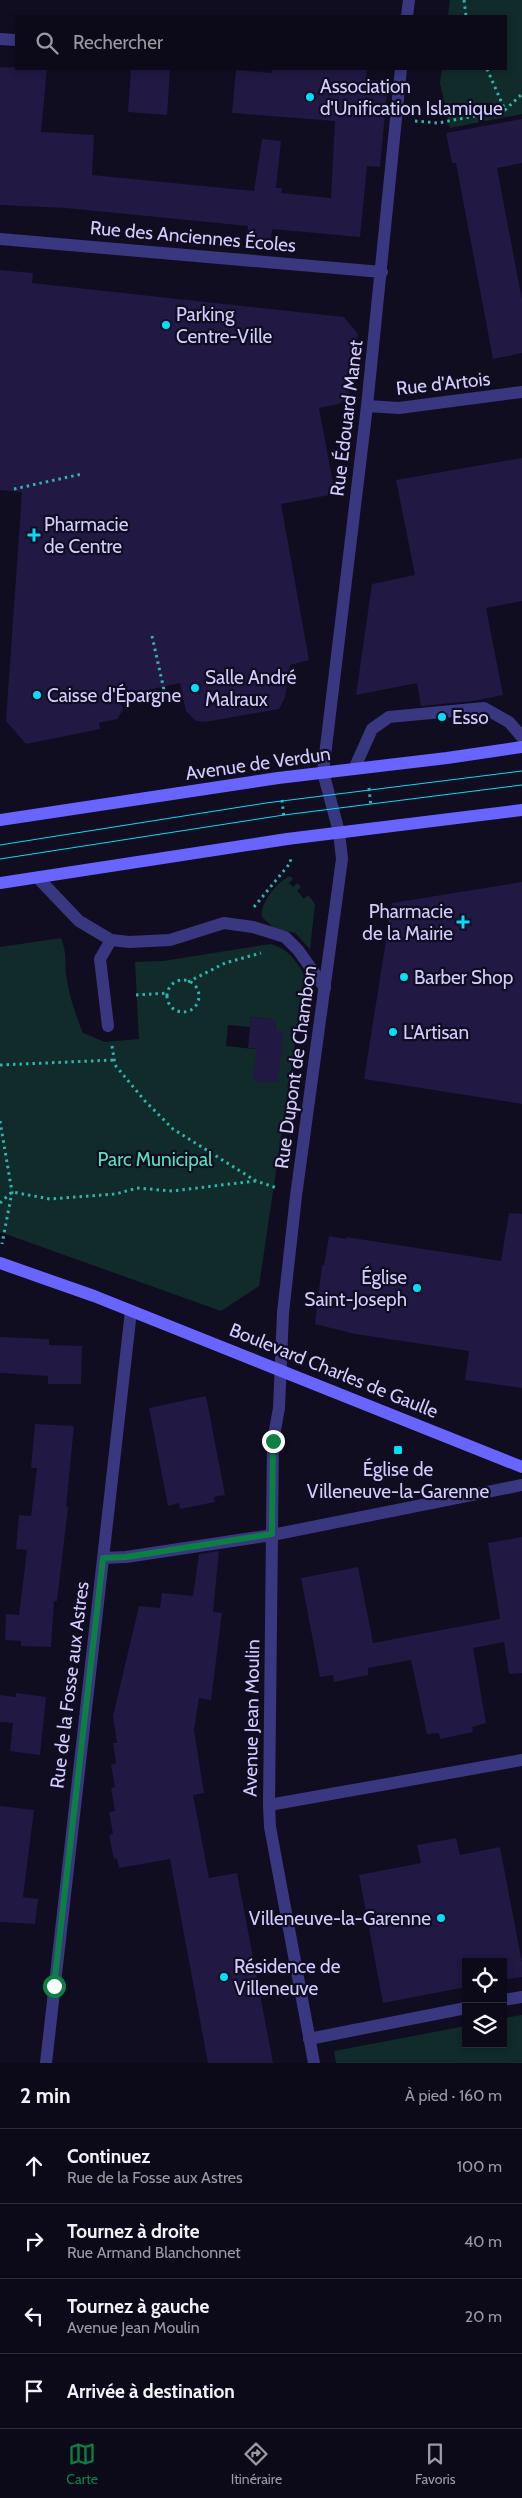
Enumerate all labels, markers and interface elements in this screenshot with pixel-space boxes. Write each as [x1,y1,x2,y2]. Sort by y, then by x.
search box [15,15,507,70]
icon: search [33,29,61,57]
text: Rechercher [73,31,163,54]
place label: Association d'Unification Islamique [320,75,503,120]
marker: Association d'Unification Islamique [304,91,316,103]
street label: Rue des Anciennes Écoles [89,215,297,257]
place label: Parking Centre-Ville [176,303,273,348]
marker: Parking Centre-Ville [160,319,172,331]
street label: Rue Édouard Manet [325,338,368,498]
street label: Rue d'Artois [395,367,491,400]
place label: Pharmacie de Centre [44,513,129,558]
marker: Pharmacie de Centre [28,529,40,541]
place label: Salle André Malraux [205,666,297,711]
marker: Salle André Malraux [189,682,201,694]
place label: Caisse d'Épargne [47,683,181,707]
marker: Caisse d'Épargne [31,689,43,701]
place label: Esso [452,706,489,729]
marker: Esso [436,711,448,723]
street label: Avenue de Verdun [184,742,332,785]
place label: Pharmacie de la Mairie [362,900,453,945]
marker: Pharmacie de la Mairie [457,916,469,928]
street label: Rue Dupont de Chambon [270,964,321,1170]
place label: Barber Shop [414,966,513,989]
marker: Barber Shop [398,971,410,983]
place label: L'Artisan [403,1021,469,1044]
marker: L'Artisan [387,1026,399,1038]
park label: Parc Municipal [97,1148,213,1171]
place label: Église Saint-Joseph [304,1265,407,1311]
marker: Église Saint-Joseph [411,1282,423,1294]
street label: Boulevard Charles de Gaulle [226,1318,442,1423]
route end [262,1430,285,1453]
marker: Église de Villeneuve-la-Garenne [392,1444,404,1456]
place label: Église de Villeneuve-la-Garenne [307,1457,489,1503]
street label: Rue de la Fosse aux Astres [45,1580,94,1790]
street label: Avenue Jean Moulin [239,1639,264,1797]
place label: Villeneuve-la-Garenne [249,1907,431,1930]
marker: Villeneuve-la-Garenne [435,1912,447,1924]
place label: Résidence de Villeneuve [234,1955,341,2000]
map controls [462,1958,507,2048]
button: locate [462,1958,507,2003]
marker: Résidence de Villeneuve [218,1971,230,1983]
route start [43,1975,66,1998]
button: layers [462,2003,507,2048]
text: 2 min [20,2083,71,2108]
text: À pied · 160 m [405,2086,502,2105]
text: Continuez [67,2145,150,2168]
icon: ahead [20,2152,48,2180]
text: 100 m [457,2157,502,2176]
text: Rue de la Fosse aux Astres [67,2168,243,2187]
text: Tournez à droite [67,2220,200,2243]
icon: right [20,2227,48,2255]
text: 40 m [464,2232,502,2251]
text: Rue Armand Blanchonnet [67,2243,241,2262]
text: Tournez à gauche [67,2295,209,2318]
icon: left [20,2302,48,2330]
text: 20 m [465,2307,502,2326]
text: Avenue Jean Moulin [67,2318,200,2337]
icon: arrive [20,2377,48,2405]
text: Arrivée à destination [67,2380,235,2403]
tab: Carte [66,2440,98,2488]
tab: Itinéraire [231,2440,282,2488]
tab: Favoris [415,2440,456,2488]

